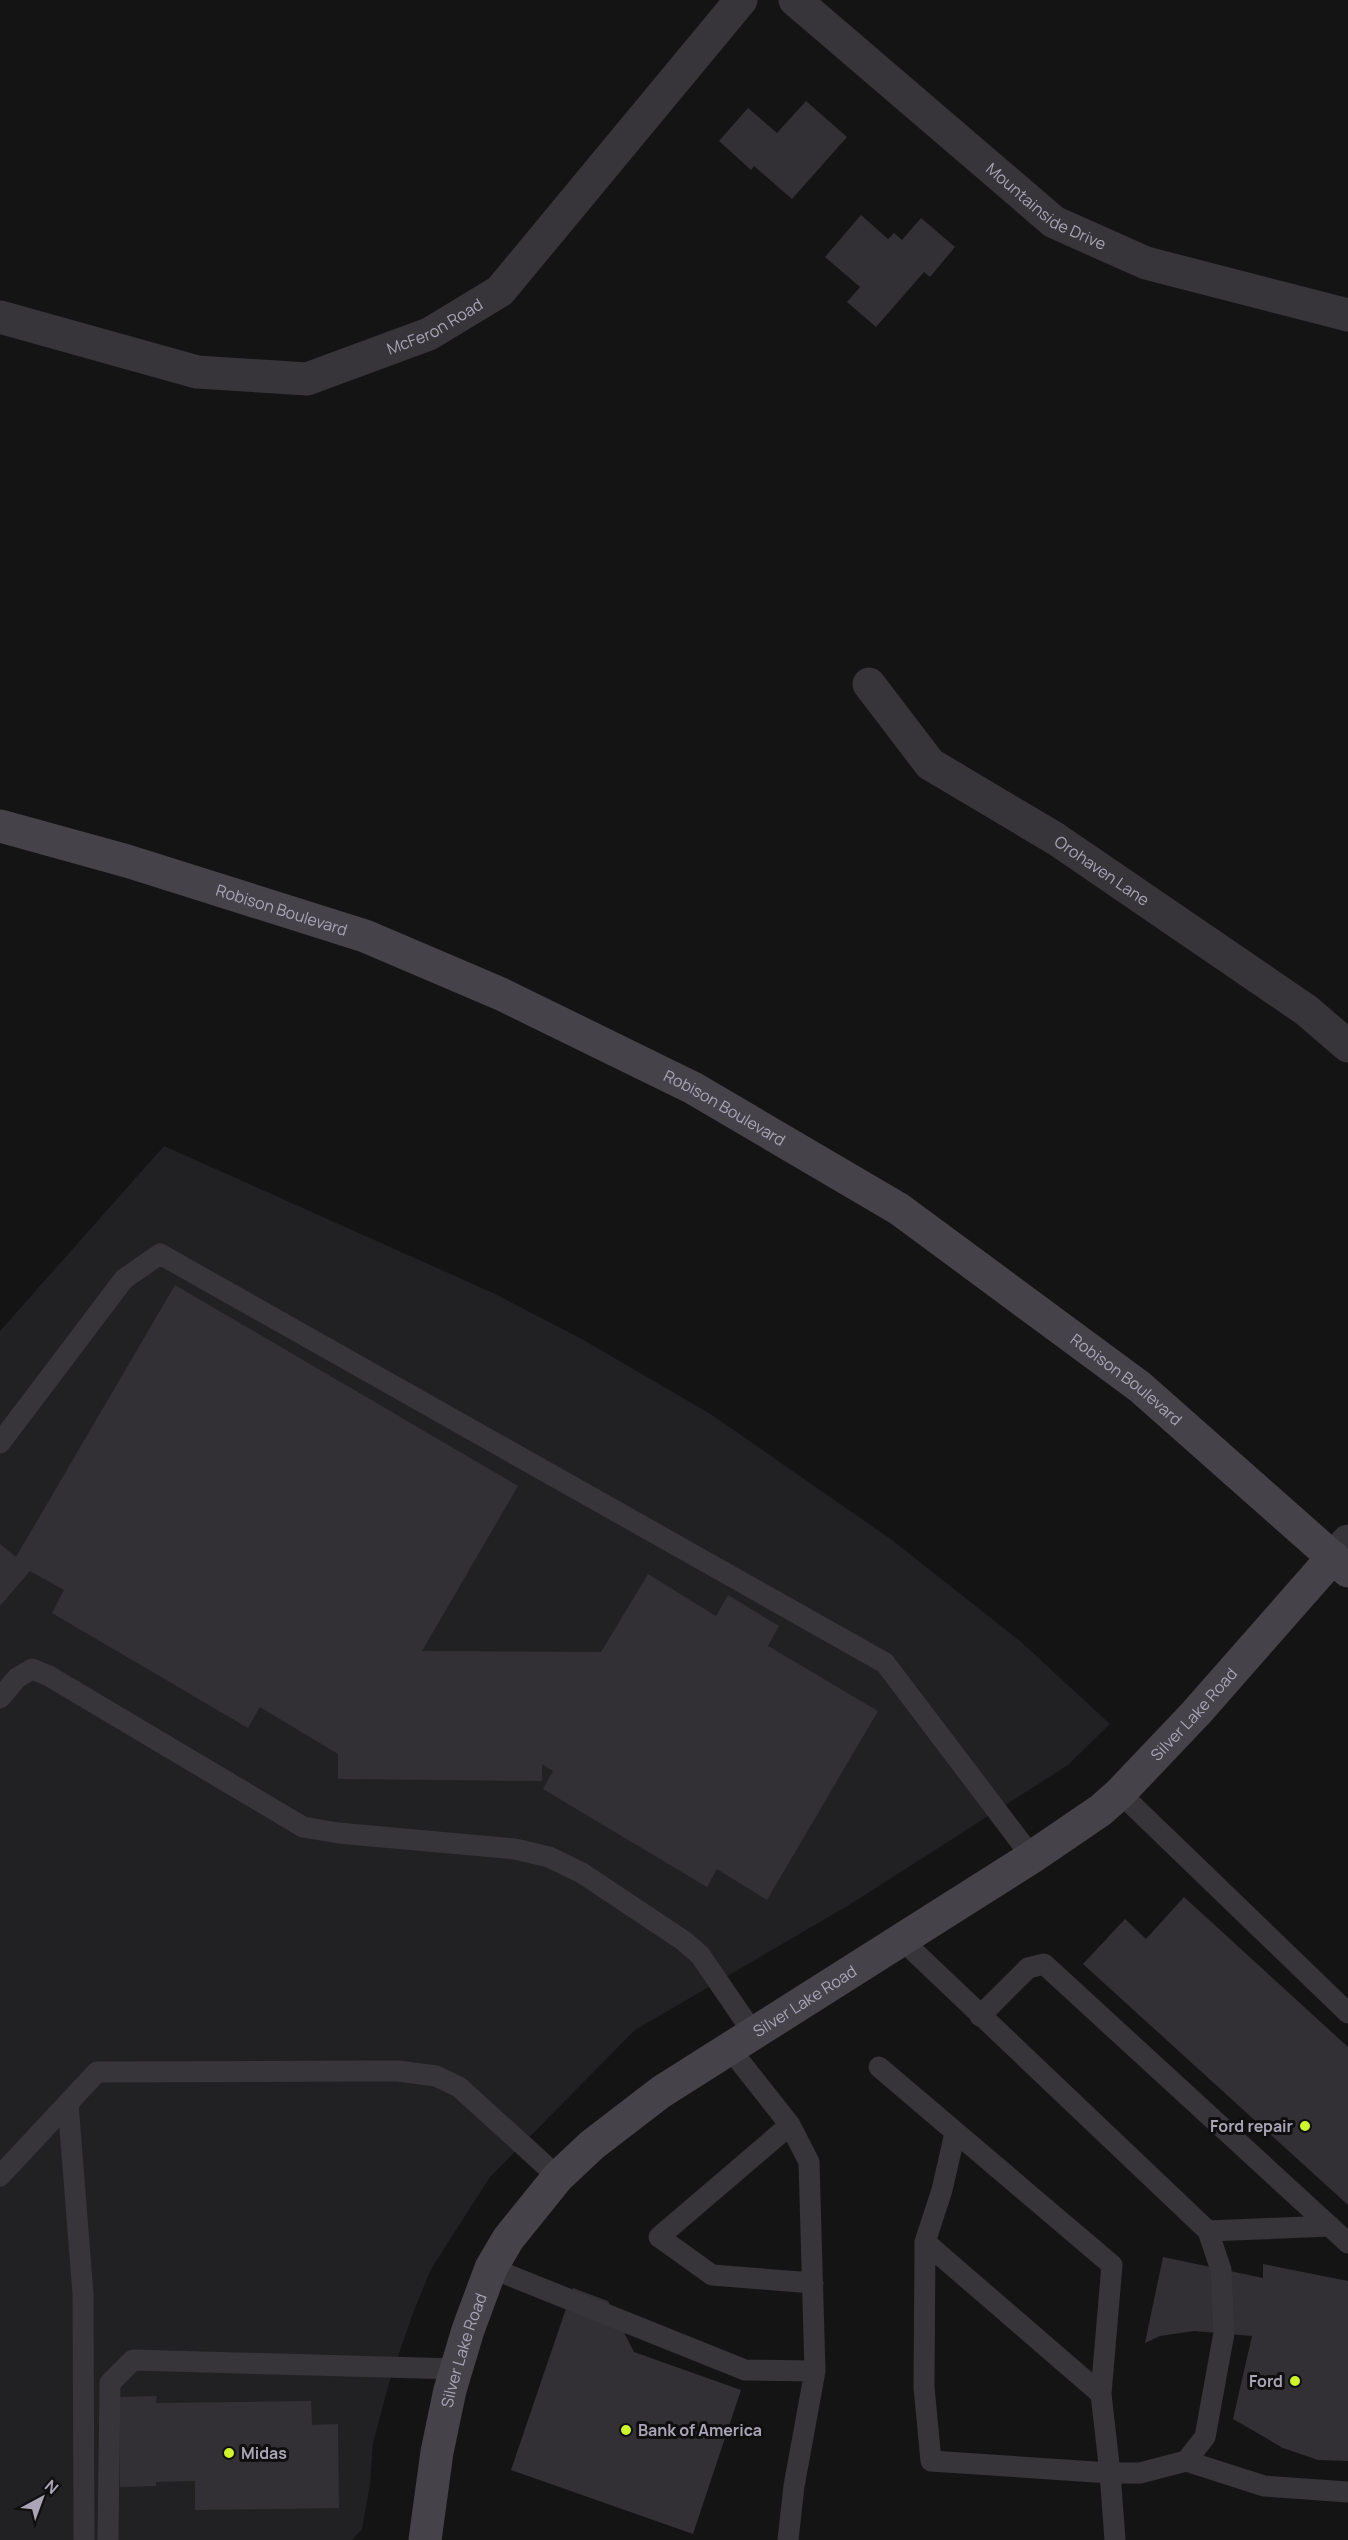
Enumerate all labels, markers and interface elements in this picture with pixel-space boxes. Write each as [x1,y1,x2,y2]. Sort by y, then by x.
street label: Mountainside Drive [981,158,1110,255]
street label: McFeron Road [384,293,487,360]
street label: Orohaven Lane [1050,830,1154,911]
street label: Robison Boulevard [213,879,350,941]
street label: Robison Boulevard [660,1064,789,1151]
street label: Robison Boulevard [1066,1328,1187,1430]
street label: Silver Lake Road [1145,1663,1242,1765]
street label: Silver Lake Road [749,1960,861,2042]
place label: Ford repair [1210,2115,1293,2137]
marker: Ford repair [1298,2119,1312,2133]
street label: Silver Lake Road [436,2290,492,2409]
place label: Ford [1249,2370,1283,2392]
marker: Ford [1288,2374,1302,2388]
place label: Bank of America [638,2419,762,2441]
marker: Bank of America [619,2423,633,2437]
place label: Midas [241,2442,287,2464]
marker: Midas [222,2446,236,2460]
north arrow [12,2468,72,2528]
text: N [40,2475,63,2499]

